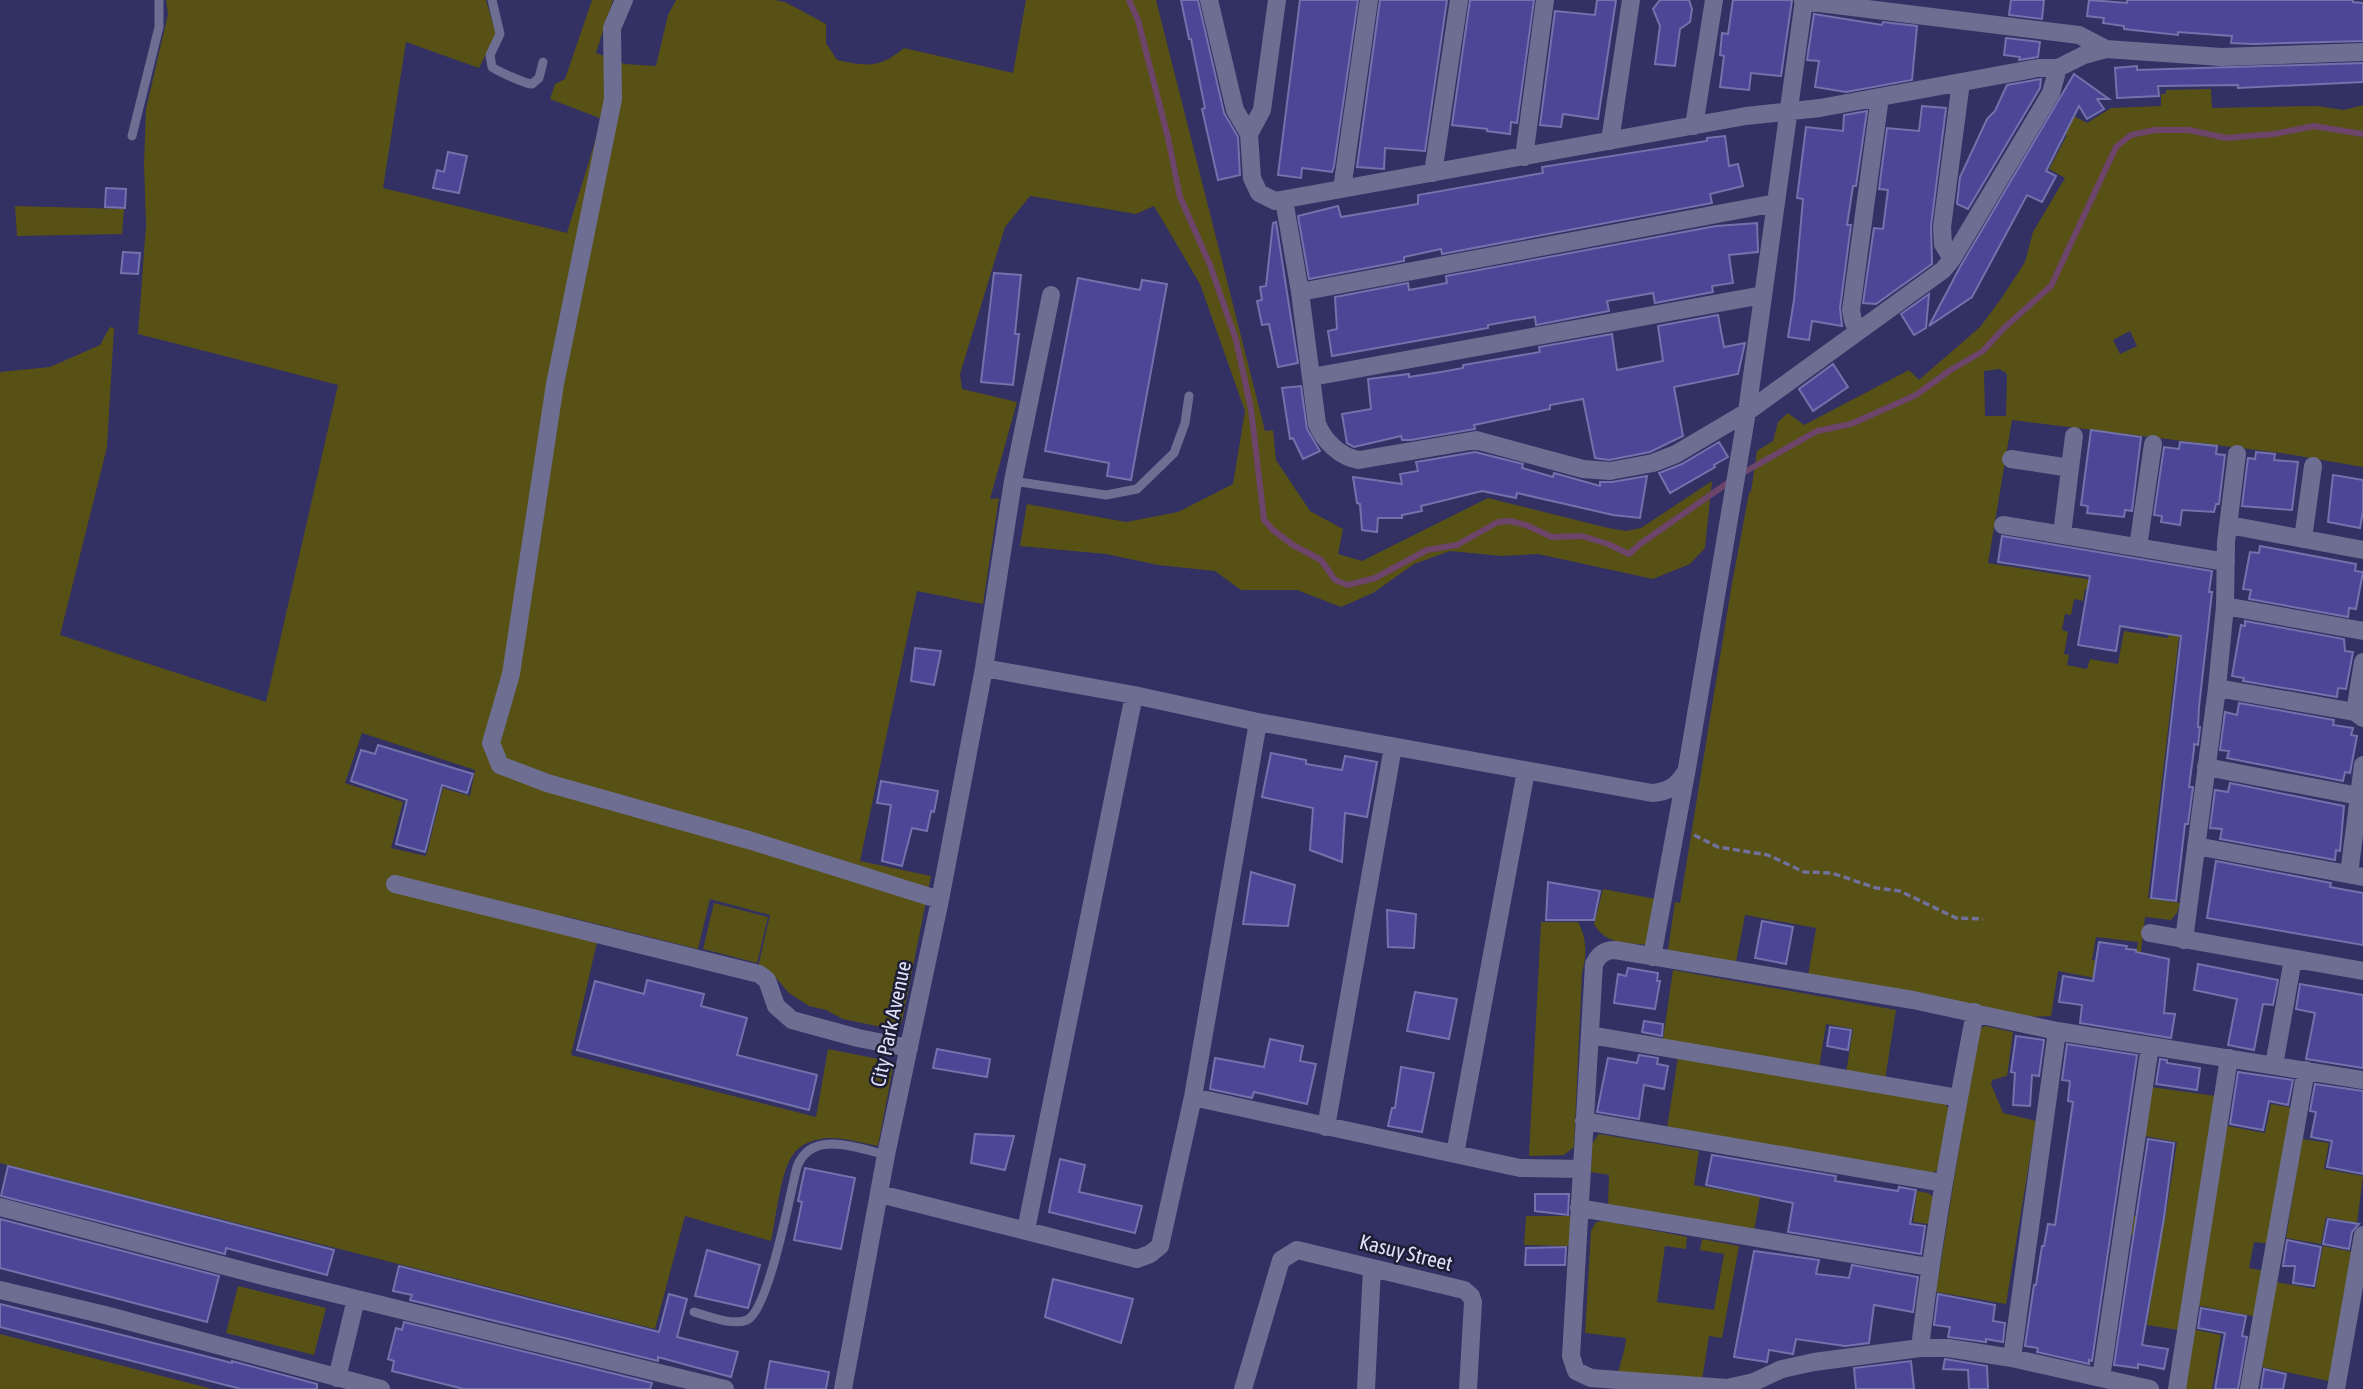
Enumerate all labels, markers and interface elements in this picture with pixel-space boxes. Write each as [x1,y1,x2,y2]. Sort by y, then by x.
street label: City Park Avenue [865,959,915,1089]
street label: Kasuy Street [1357,1229,1455,1275]

